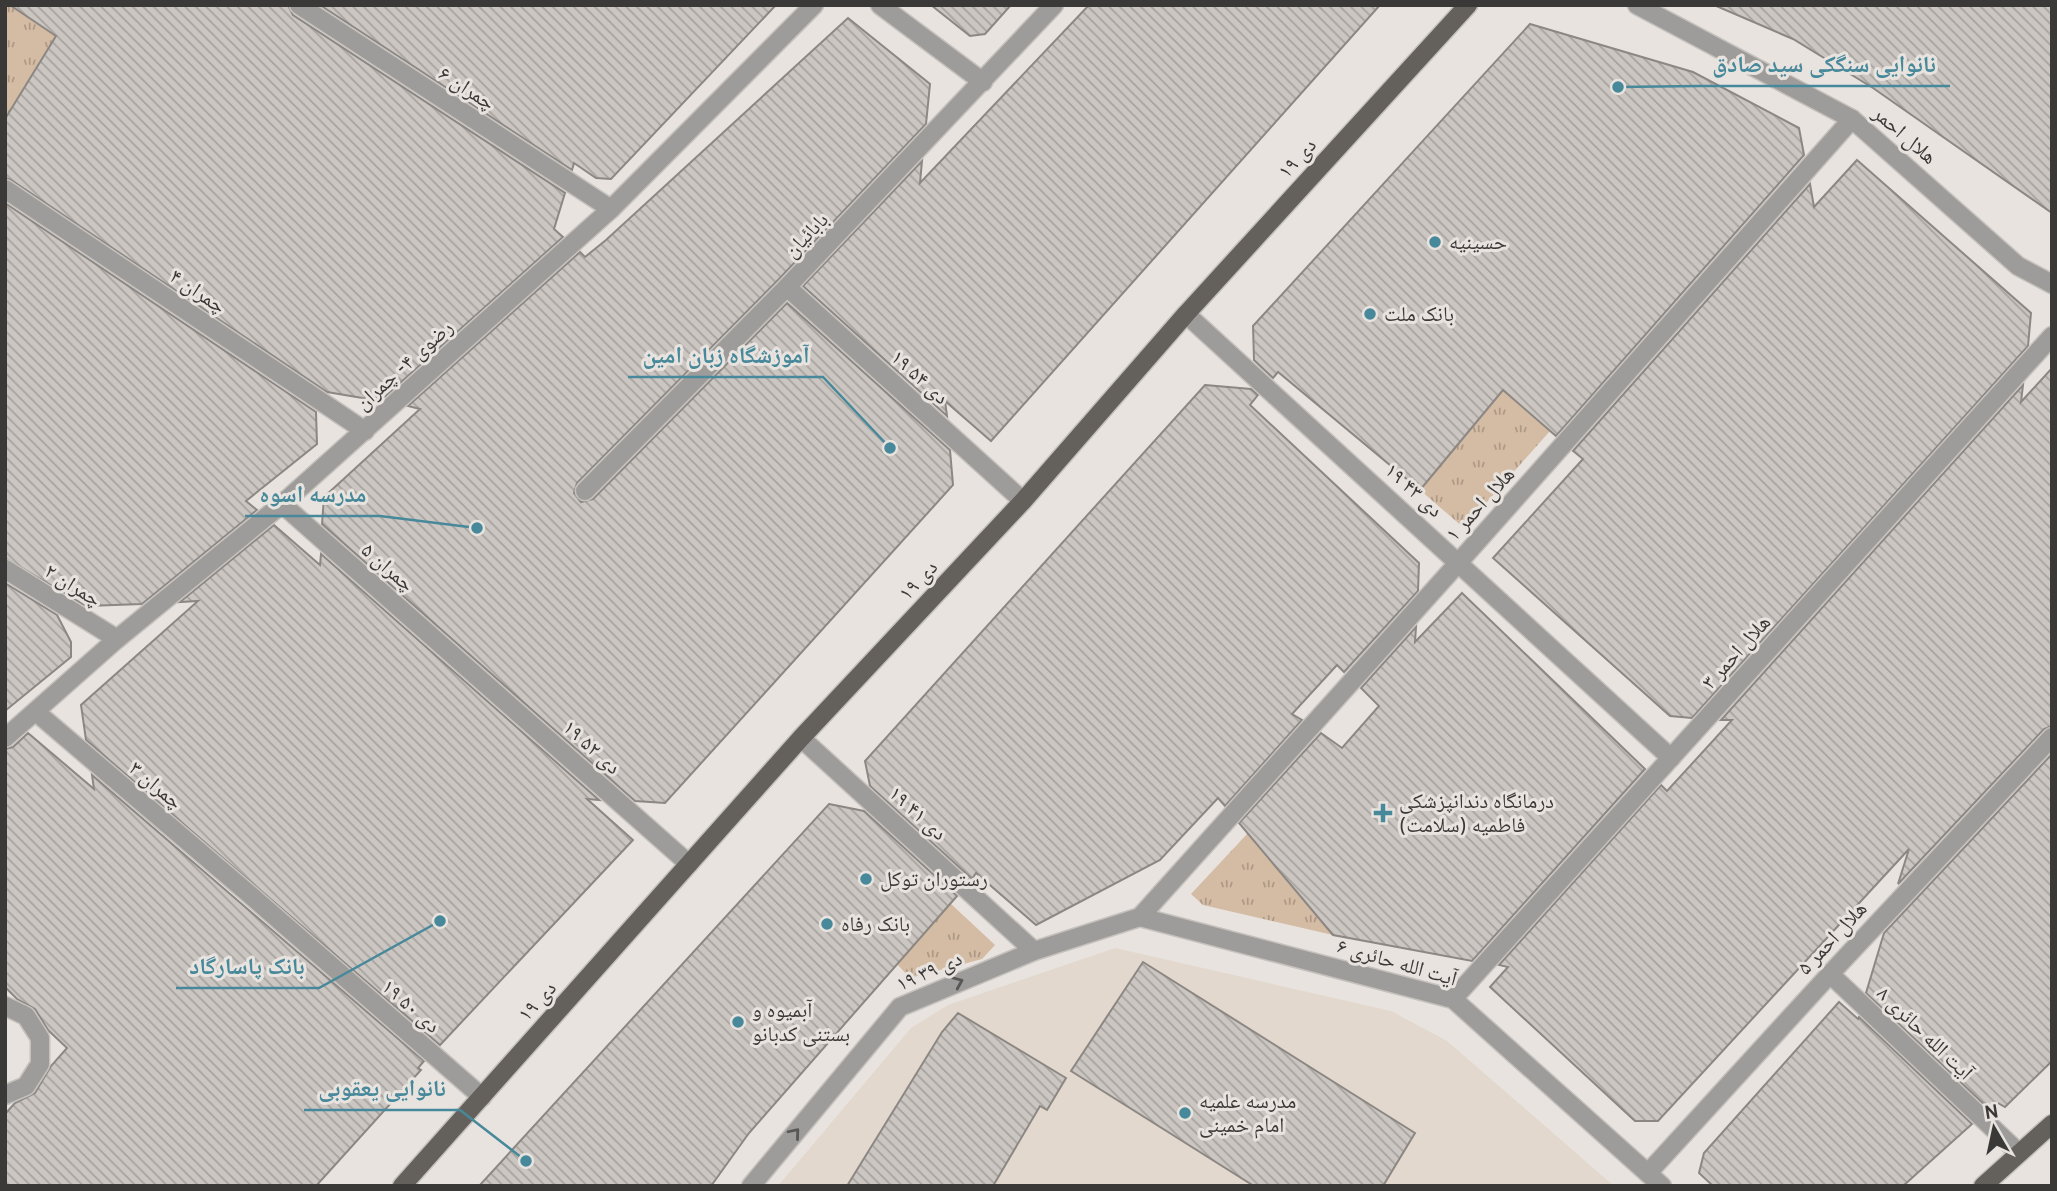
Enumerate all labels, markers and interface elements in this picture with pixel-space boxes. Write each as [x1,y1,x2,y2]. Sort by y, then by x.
callout: نانوایی سنگکی سید صادق [1698,42,1950,86]
text: نانوایی سنگکی سید صادق [1712,52,1936,81]
street label: چمران ۶ [433,61,500,118]
street label: هلال احمر [1866,100,1942,171]
street label: ۱۹ دی [1273,133,1323,185]
street label: بابائیان [779,208,835,265]
place label: حسینیه [1449,230,1507,257]
marker: حسینیه [1427,234,1443,250]
street label: چمران ۴ [164,264,230,321]
place label: بانک ملت [1384,302,1454,329]
marker: بانک ملت [1362,306,1378,322]
street label: رضوی ۴- چمران [350,315,460,417]
callout: آموزشگاه زبان امین [628,333,823,377]
text: آموزشگاه زبان امین [642,343,810,372]
street label: ۱۹ دی ۵۴ [884,345,954,411]
street label: ۱۹ دی ۴۳ [1378,458,1448,524]
street label: هلال احمر ۱ [1441,462,1522,548]
callout: مدرسه اسوه [245,472,380,516]
text: مدرسه اسوه [260,482,366,511]
street label: چمران ۵ [355,538,419,599]
street label: ۱۹ دی [894,555,944,607]
street label: چمران ۲ [39,558,106,614]
street label: هلال احمر ۳ [1697,610,1778,696]
street label: ۱۹ دی ۵۲ [556,715,626,781]
street label: چمران ۳ [123,756,188,816]
street label: ۱۹ دی ۴۱ [882,781,952,847]
place label: درمانگاه دندانپزشکی فاطمیه (سلامت) [1399,789,1554,840]
marker: درمانگاه دندانپزشکی فاطمیه (سلامت) [1373,803,1393,823]
place label: رستوران توکل [880,867,988,894]
marker: رستوران توکل [858,871,874,887]
street label: هلال احمر ۵ [1792,897,1874,981]
place label: بانک رفاه [841,912,910,939]
marker: بانک رفاه [819,916,835,932]
street label: آیت الله حائری ۶ [1333,933,1460,994]
callout: بانک پاسارگاد [176,944,319,988]
street label: ۱۹ دی ۳۹ [892,946,967,999]
text: بانک پاسارگاد [189,954,305,983]
street label: ۱۹ دی ۵۰ [375,974,445,1040]
street label: ۱۹ دی [513,976,563,1028]
one-way arrow [951,977,963,991]
street label: آیت الله حائری ۸ [1870,981,1978,1087]
place label: آبمیوه و بستنی کدبانو [752,998,850,1049]
marker: آبمیوه و بستنی کدبانو [730,1014,746,1030]
callout: نانوایی یعقوبی [304,1066,460,1110]
text: نانوایی یعقوبی [318,1076,446,1105]
place label: مدرسه علمیه امام خمینی [1199,1089,1296,1140]
north arrow [1959,1093,2029,1163]
text: N [1983,1100,2000,1126]
marker: مدرسه علمیه امام خمینی [1177,1105,1193,1121]
one-way arrow [787,1129,799,1142]

